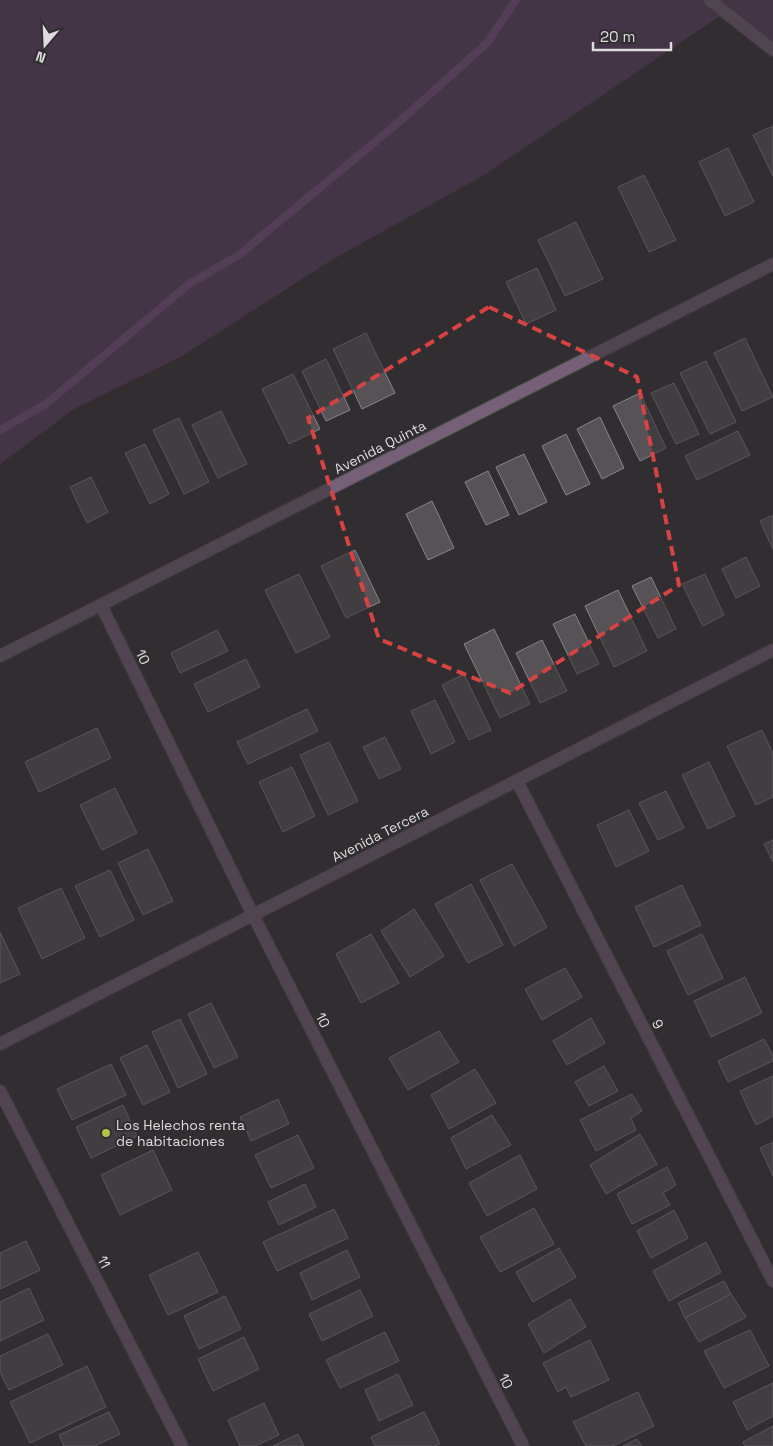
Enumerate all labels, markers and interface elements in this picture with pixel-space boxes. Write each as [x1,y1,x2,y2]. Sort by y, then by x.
north arrow [20,20,70,70]
scale bar [593,20,670,52]
text: 20 m [600,27,635,46]
text: N [33,47,48,67]
street label: Avenida Quinta [331,416,429,478]
street label: 10 [132,646,154,668]
street label: Avenida Tercera [329,802,431,866]
street label: 10 [312,1009,334,1031]
street label: 9 [648,1016,668,1032]
place label: Los Helechos renta de habitaciones [116,1116,245,1150]
marker: Los Helechos renta de habitaciones [100,1127,112,1139]
street label: 11 [93,1253,115,1271]
street label: 10 [495,1370,517,1392]

